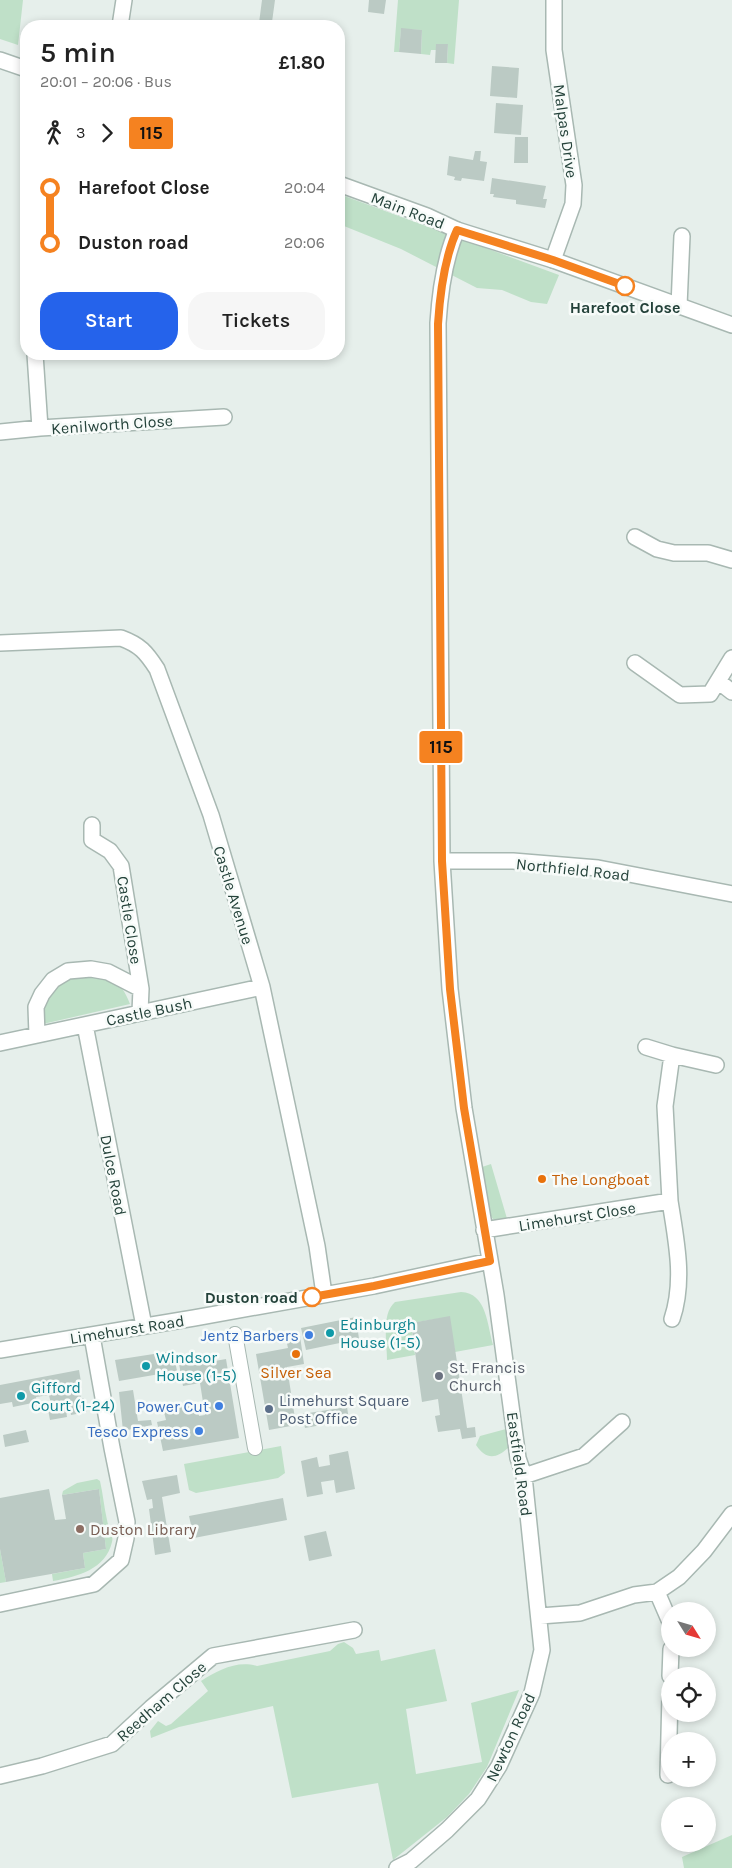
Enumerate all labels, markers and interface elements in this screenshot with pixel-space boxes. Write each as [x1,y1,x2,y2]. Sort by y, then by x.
text: 5 min [40,36,116,69]
text: £1.80 [278,52,325,74]
text: 20:01 – 20:06 · Bus [40,72,172,91]
street label: Malpas Drive [550,83,581,179]
icon: walk [40,119,68,147]
icon: forward [93,119,121,147]
text: 115 [139,122,163,144]
text: 3 [76,123,85,142]
text: Harefoot Close [78,177,210,199]
text: 20:04 [284,178,325,197]
street label: Main Road [368,188,447,233]
text: Duston road [78,232,189,254]
text: 20:06 [284,233,325,252]
marker: Harefoot Close [615,276,635,296]
button: Start [40,292,178,350]
button: Tickets [188,292,325,350]
place label: Harefoot Close [570,298,680,317]
street label: Kenilworth Close [50,411,174,438]
line badge: 115 [412,731,470,763]
text: 115 [429,736,453,758]
street label: Castle Avenue [209,843,258,947]
street label: Northfield Road [515,854,631,885]
street label: Castle Close [113,875,146,966]
street label: Castle Bush [104,993,194,1030]
street label: Dulce Road [96,1133,131,1217]
place label: The Longboat [552,1170,650,1189]
marker: The Longboat [536,1173,548,1185]
street label: Limehurst Close [517,1198,637,1235]
marker: Duston road [302,1287,322,1307]
place label: Duston road [205,1288,298,1307]
street label: Limehurst Road [68,1311,186,1348]
place label: Edinburgh House (1-5) [340,1315,421,1352]
place label: Jentz Barbers [201,1326,299,1345]
marker: Edinburgh House (1-5) [324,1327,336,1339]
marker: Jentz Barbers [303,1329,315,1341]
place label: Windsor House (1-5) [156,1348,237,1385]
marker: Silver Sea [290,1348,302,1360]
place label: St. Francis Church [449,1358,525,1395]
marker: Windsor House (1-5) [140,1360,152,1372]
place label: Silver Sea [260,1363,332,1382]
marker: St. Francis Church [433,1370,445,1382]
place label: Gifford Court (1-24) [31,1378,115,1415]
marker: Gifford Court (1-24) [15,1390,27,1402]
place label: Limehurst Square Post Office [279,1391,409,1428]
place label: Power Cut [136,1397,209,1416]
marker: Power Cut [213,1400,225,1412]
marker: Limehurst Square Post Office [263,1403,275,1415]
street label: Eastfield Road [503,1411,536,1518]
place label: Tesco Express [87,1422,189,1441]
marker: Tesco Express [193,1425,205,1437]
place label: Duston Library [90,1520,197,1539]
marker: Duston Library [74,1523,86,1535]
north arrow [661,1602,716,1658]
map controls [661,1602,716,1852]
street label: Reedham Close [113,1657,210,1745]
button: locate [661,1667,716,1722]
street label: Newton Road [482,1690,539,1785]
button: + [661,1732,716,1787]
button: − [661,1797,716,1852]

